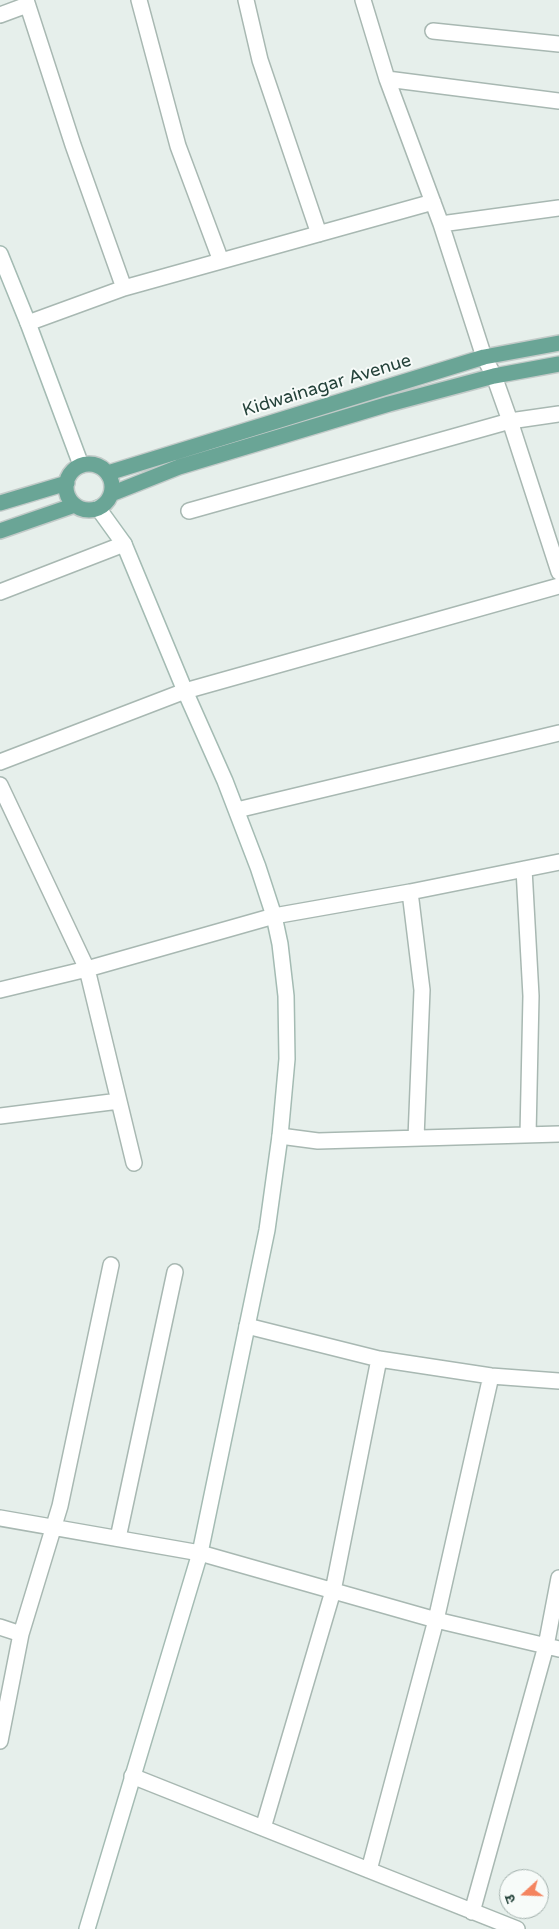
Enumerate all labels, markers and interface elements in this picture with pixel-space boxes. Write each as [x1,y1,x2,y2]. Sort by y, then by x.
street label: Kidwainagar Avenue [240,350,414,422]
north arrow [499,1869,549,1919]
text: उ [501,1892,520,1906]

